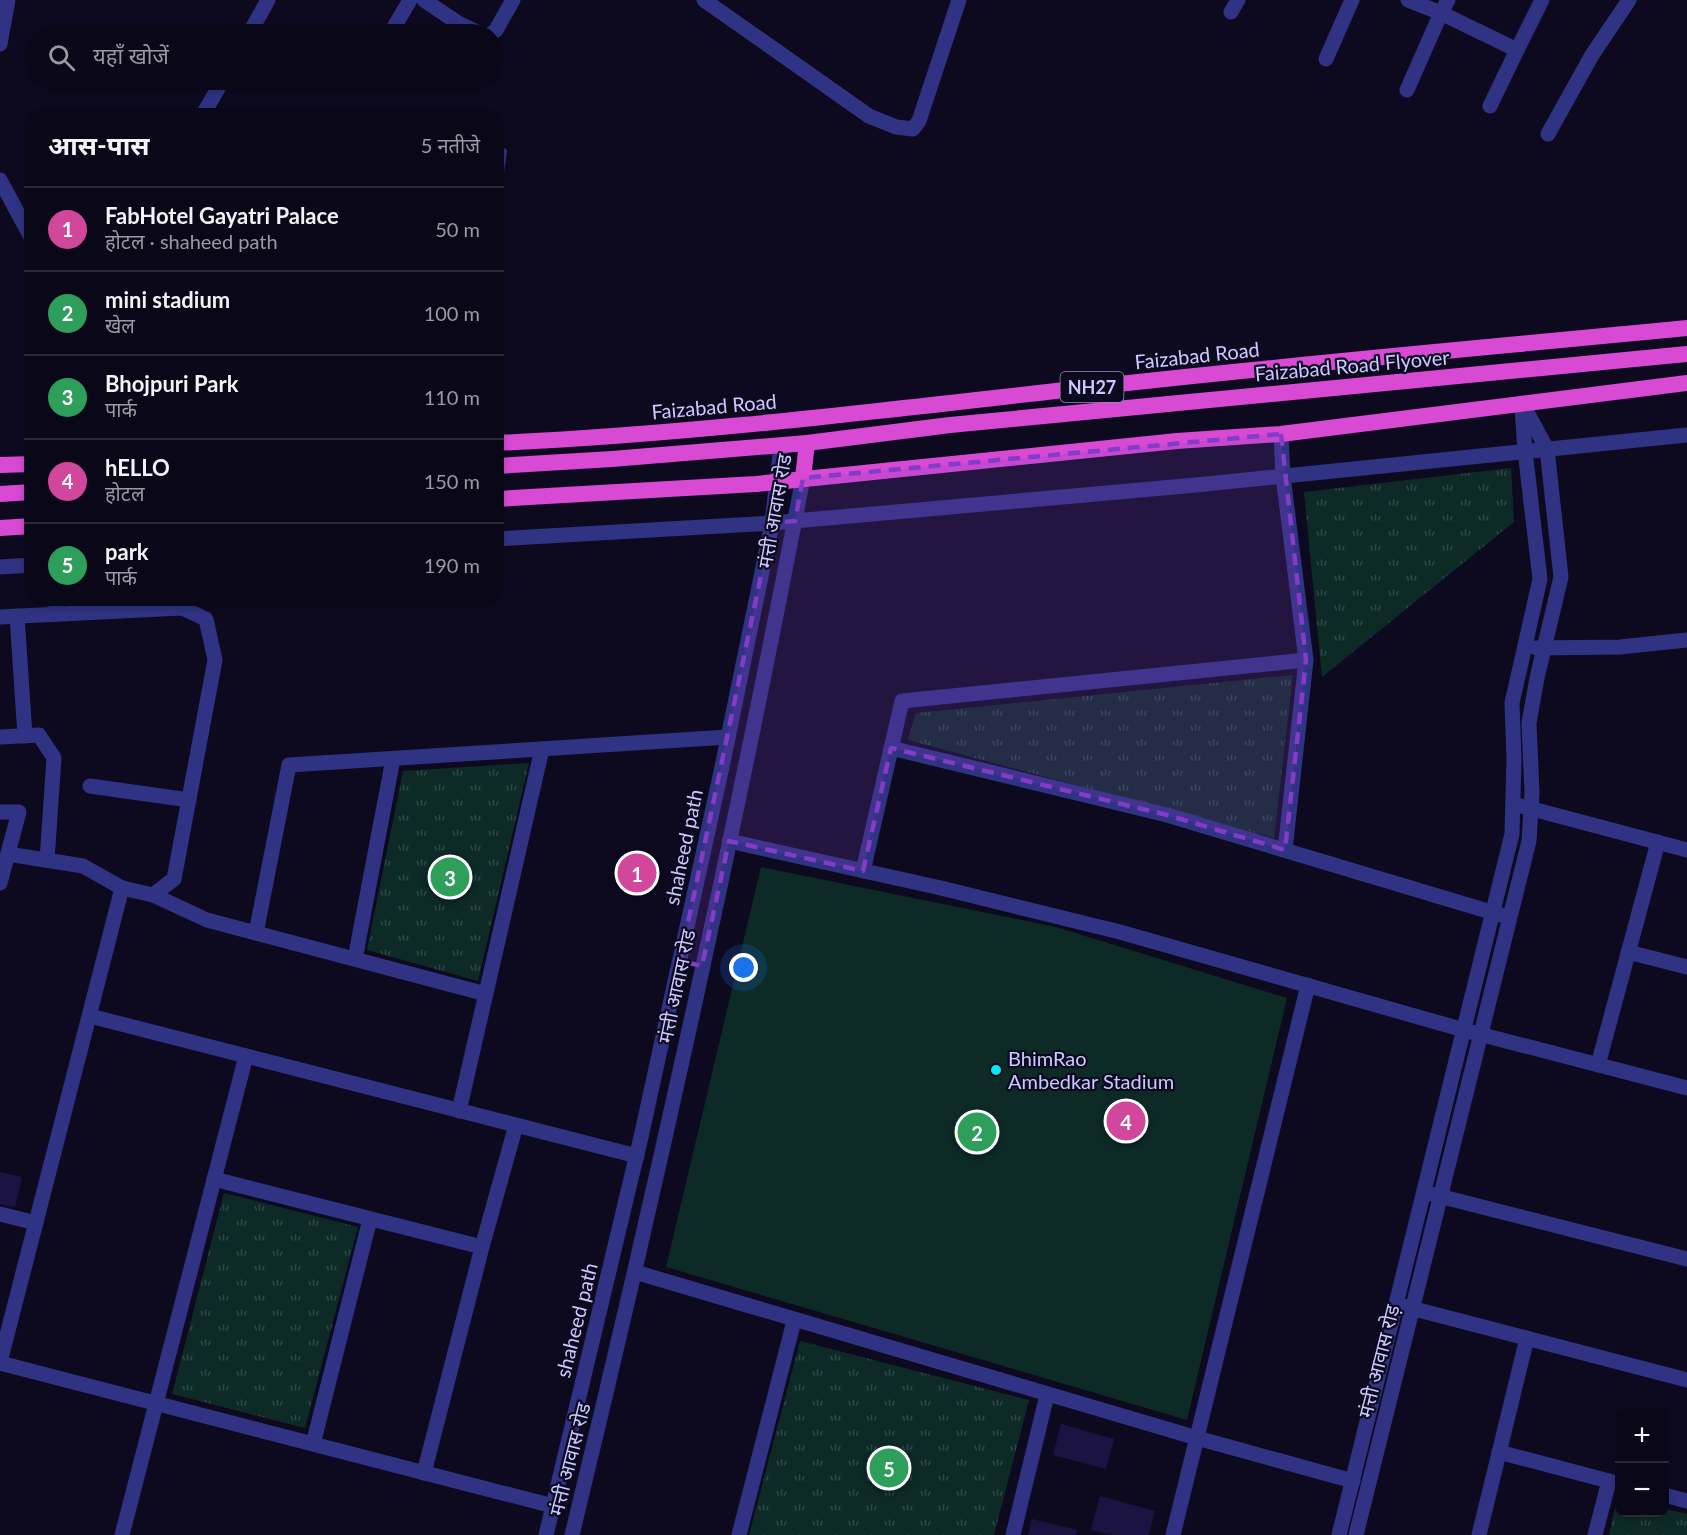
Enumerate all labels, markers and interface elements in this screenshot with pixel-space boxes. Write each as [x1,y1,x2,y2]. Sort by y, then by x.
search box [24,24,504,90]
icon: search [45,41,78,74]
text: यहाँ खोजें [93,42,169,69]
text: आस-पास [48,129,150,161]
text: 5 नतीजे [421,133,480,157]
text: FabHotel Gayatri Palace [105,202,339,229]
text: 1 [62,217,73,241]
text: 50 m [435,217,480,241]
text: होटल · shaheed path [105,229,278,253]
text: mini stadium [105,286,230,313]
text: 2 [62,301,73,325]
text: 100 m [424,301,480,325]
text: खेल [105,313,135,337]
street label: Faizabad Road [1133,337,1261,373]
street label: Faizabad Road Flyover [1254,344,1451,385]
text: Bhojpuri Park [105,370,238,397]
road number: NH27 [1060,372,1124,402]
text: 3 [62,385,73,409]
text: 110 m [424,385,480,409]
street label: Faizabad Road [650,389,778,423]
text: पार्क [105,397,137,421]
street label: मंत्ती आवास रोड [752,452,796,570]
text: hELLO [105,454,170,481]
text: 4 [62,469,73,493]
text: 150 m [424,469,480,493]
text: होटल [105,481,144,505]
text: park [105,538,149,565]
text: 5 [62,553,73,577]
text: 190 m [424,553,480,577]
text: पार्क [105,565,137,589]
street label: shaheed path [659,787,707,907]
pin: 1 [618,850,656,896]
pin: 3 [430,854,470,900]
street label: मंत्ती आवास रोड [652,927,700,1045]
your location [729,953,758,982]
place label: BhimRao Ambedkar Stadium [1008,1046,1174,1093]
marker: BhimRao Ambedkar Stadium [989,1063,1003,1077]
pin: 4 [1106,1098,1146,1144]
pin: 2 [958,1110,996,1154]
street label: shaheed path [550,1260,602,1380]
street label: मंत्ती आवास रोड़ [1352,1302,1404,1420]
street label: मंत्ती आवास रोड [543,1400,595,1518]
map controls [1615,1409,1669,1517]
button: + [1615,1409,1669,1463]
pin: 5 [870,1446,908,1490]
button: − [1615,1463,1669,1517]

